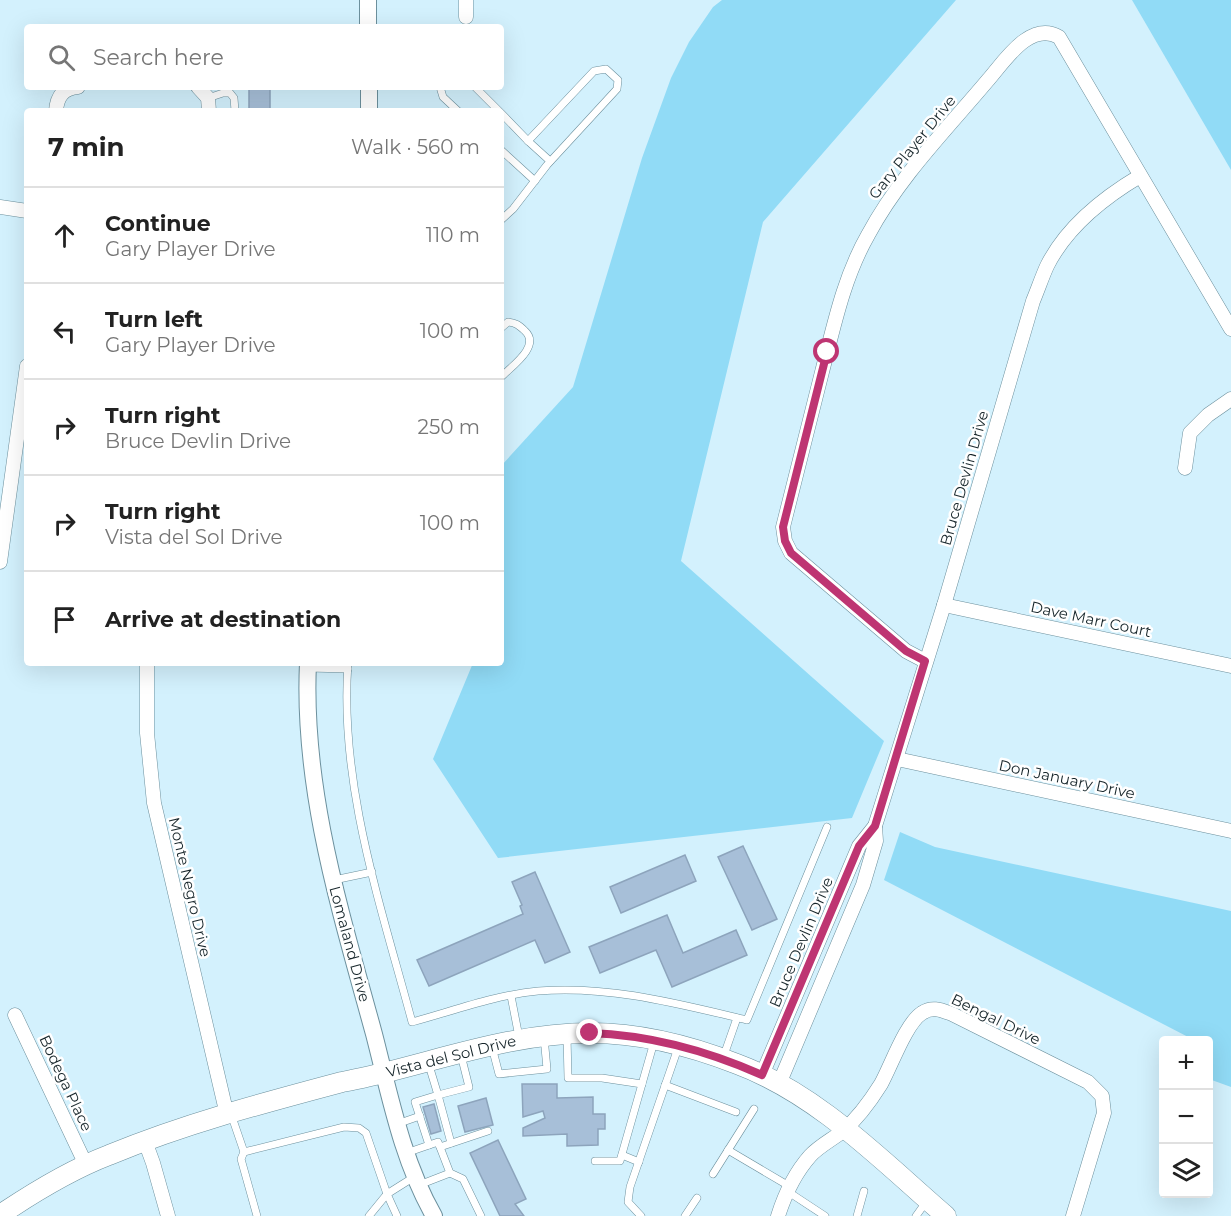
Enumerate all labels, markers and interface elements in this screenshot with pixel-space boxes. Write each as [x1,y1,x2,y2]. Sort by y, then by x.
search box [24,24,504,90]
icon: search [45,41,78,74]
text: Search here [93,44,224,71]
street label: Gary Player Drive [864,91,960,203]
text: 7 min [48,131,125,163]
text: Walk · 560 m [351,135,480,159]
text: Continue [105,210,211,237]
icon: ahead [48,219,81,252]
text: 110 m [426,223,480,247]
text: Gary Player Drive [105,237,276,261]
text: Turn left [105,306,203,333]
icon: left [48,315,81,348]
text: 100 m [420,319,480,343]
text: Gary Player Drive [105,333,276,357]
route start [813,338,839,364]
text: Turn right [105,402,220,429]
street label: Bruce Devlin Drive [936,408,992,548]
icon: right [48,411,81,444]
text: 250 m [418,415,480,439]
text: Bruce Devlin Drive [105,429,291,453]
text: Turn right [105,498,220,525]
icon: right [48,507,81,540]
text: 100 m [420,511,480,535]
text: Vista del Sol Drive [105,525,283,549]
street label: Dave Marr Court [1029,597,1153,641]
icon: arrive [48,603,81,636]
text: Arrive at destination [105,606,341,633]
street label: Don January Drive [997,755,1137,803]
street label: Monte Negro Drive [165,815,215,959]
street label: Bruce Devlin Drive [765,874,837,1010]
street label: Lomaland Drive [325,884,375,1004]
street label: Bengal Drive [948,989,1044,1049]
route end [576,1019,602,1045]
street label: Vista del Sol Drive [384,1031,518,1081]
street label: Bodega Place [35,1032,97,1134]
map controls [1159,1036,1213,1198]
button: + [1159,1036,1213,1090]
button: − [1159,1090,1213,1144]
button: layers [1159,1144,1213,1198]

